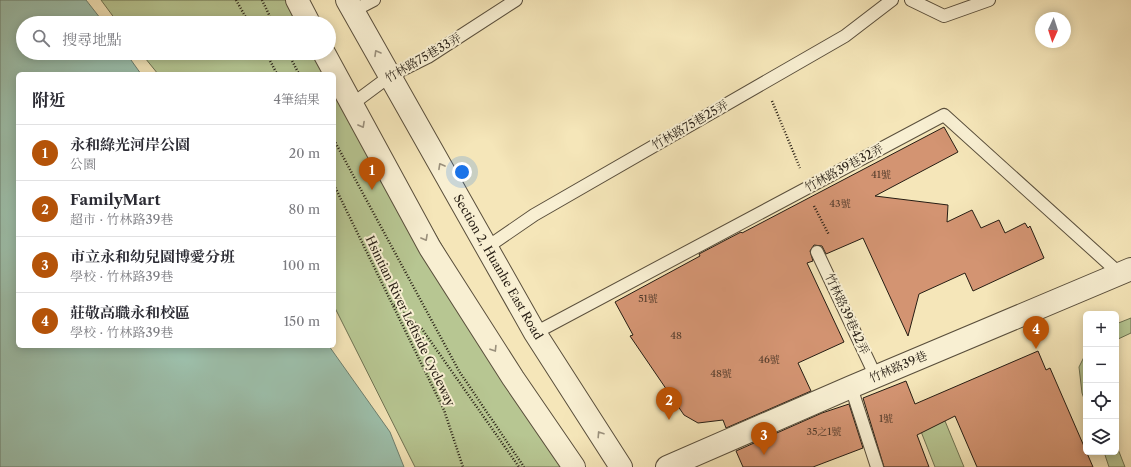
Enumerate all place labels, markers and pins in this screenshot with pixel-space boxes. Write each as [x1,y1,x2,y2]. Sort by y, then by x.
pin: 1 [359,157,385,190]
pin: 4 [1023,316,1049,349]
pin: 2 [656,387,682,420]
pin: 3 [751,422,777,455]

